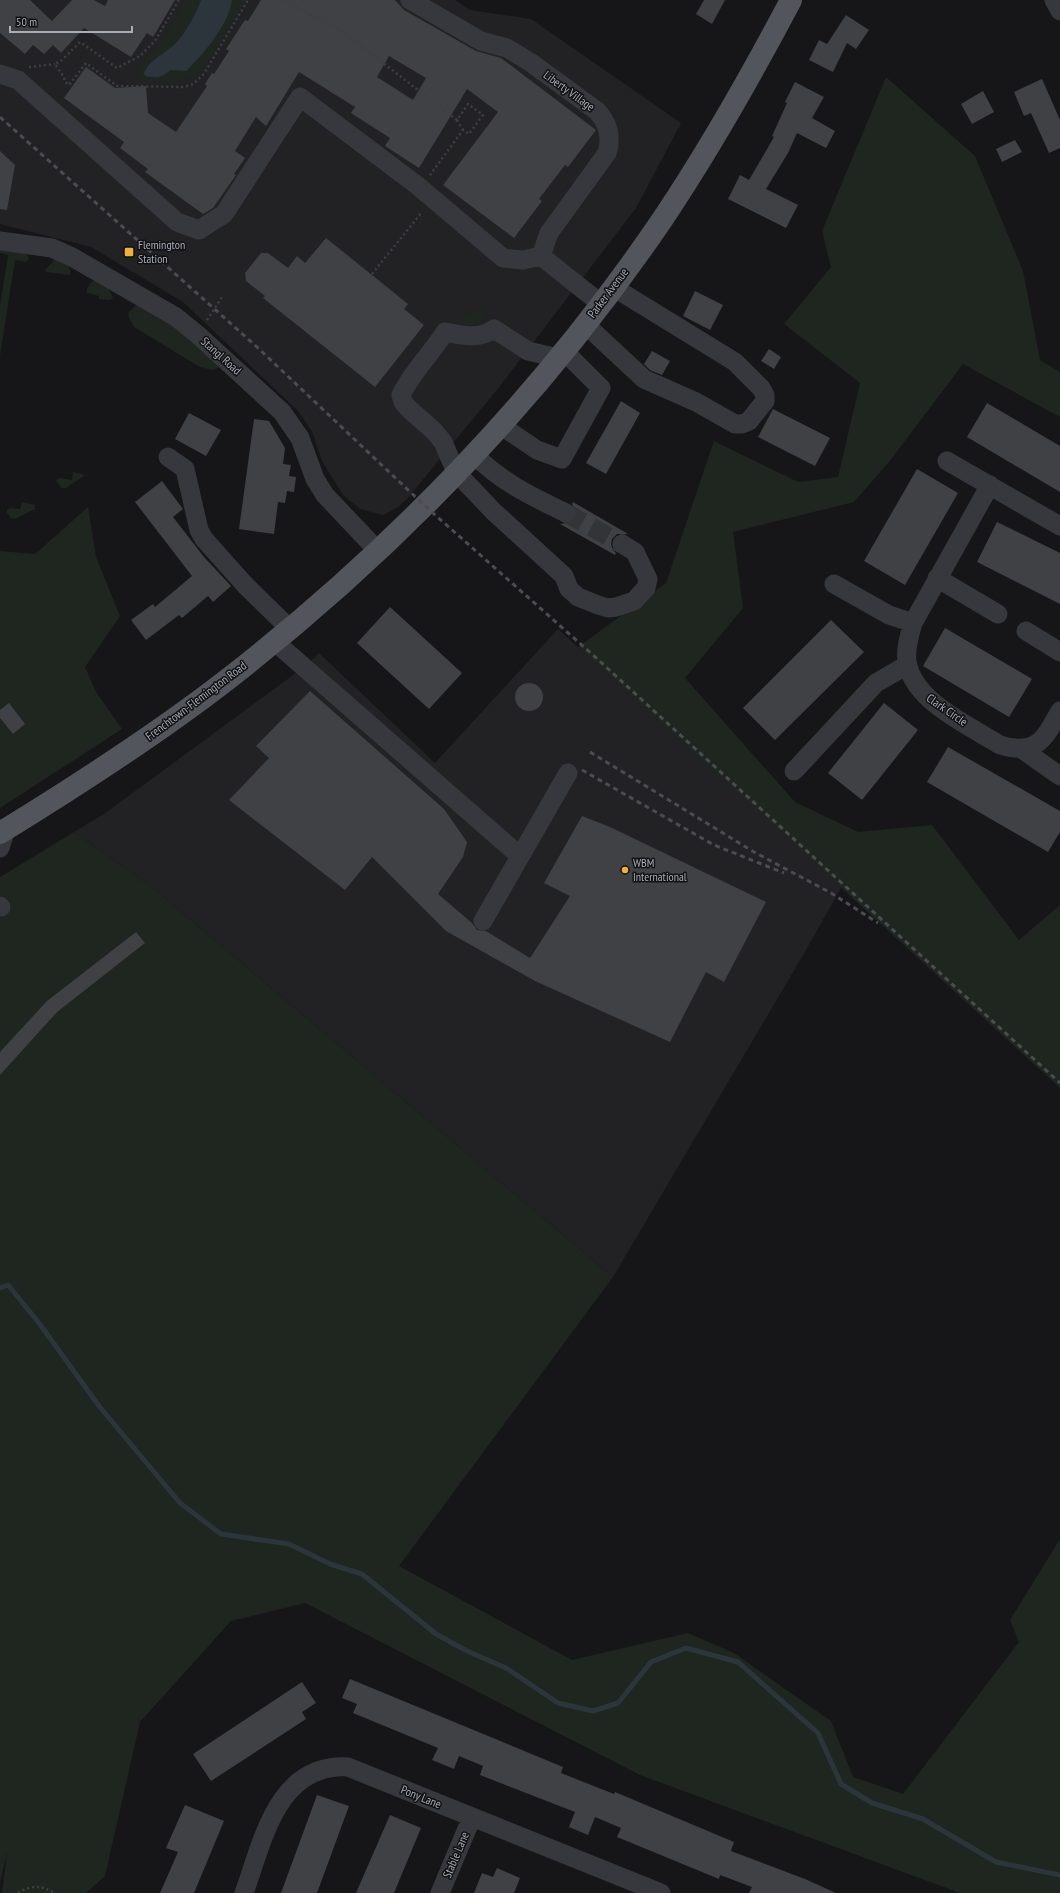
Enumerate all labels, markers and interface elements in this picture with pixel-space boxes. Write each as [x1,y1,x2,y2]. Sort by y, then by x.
scale bar [10,8,132,34]
text: 50 m [16,14,37,29]
street label: Liberty Village [541,67,598,114]
place label: Flemington Station [138,237,185,266]
marker: Flemington Station [123,246,135,258]
street label: Parker Avenue [584,265,631,321]
street label: Stangl Road [198,333,245,378]
street label: Frenchtown-Flemington Road [142,658,249,743]
street label: Clark Circle [924,690,971,729]
place label: WBM International [633,855,687,884]
marker: WBM International [620,865,630,875]
street label: Pony Lane [399,1782,444,1811]
street label: Stable Lane [439,1829,472,1880]

